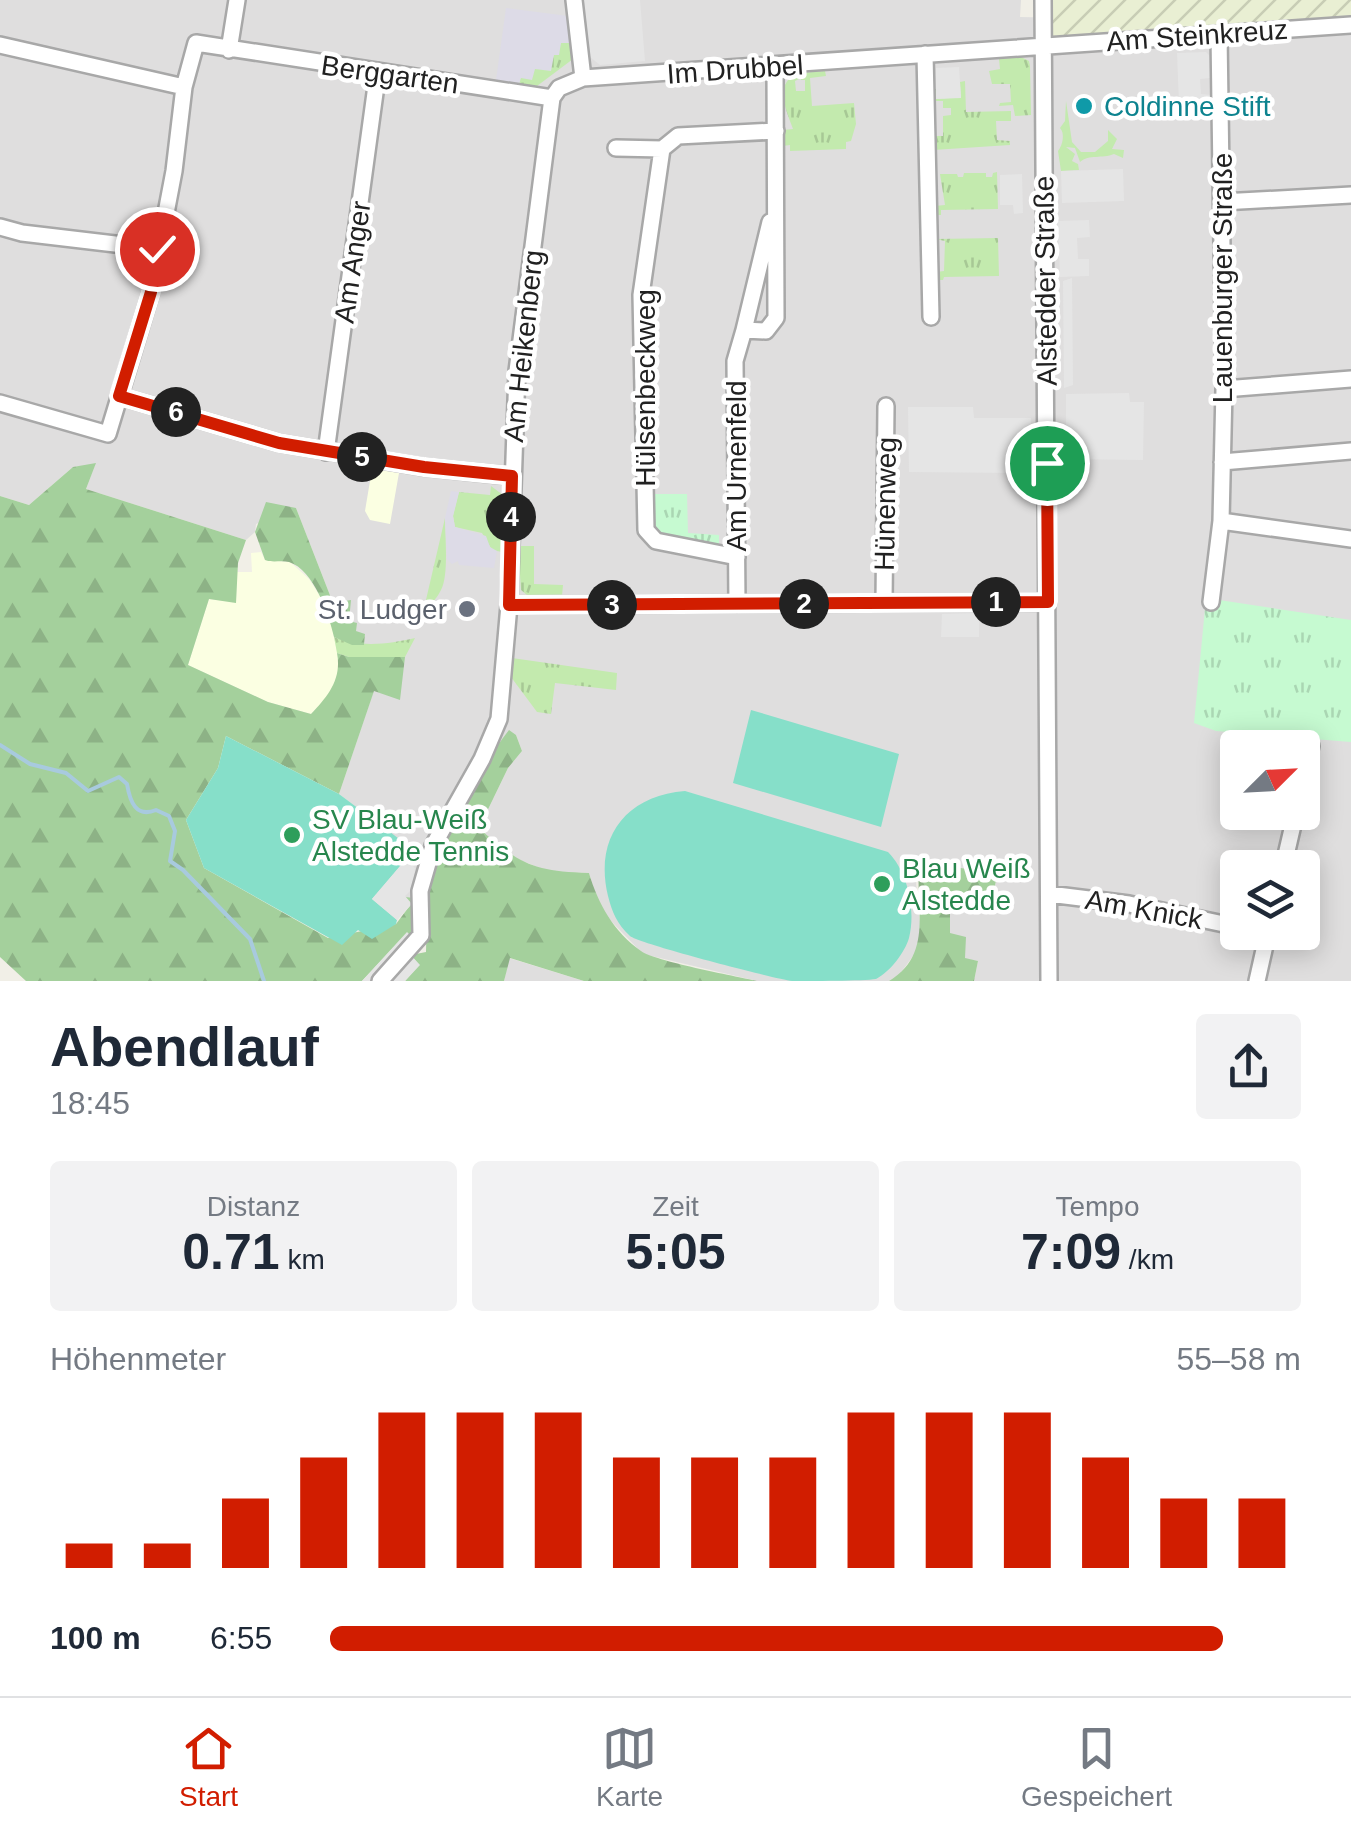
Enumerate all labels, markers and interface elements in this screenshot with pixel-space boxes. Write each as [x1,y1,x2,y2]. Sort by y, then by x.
street label: Am Steinkreuz [1105,14,1289,57]
street label: Im Drubbel [666,49,804,90]
street label: Berggarten [319,50,461,99]
place label: Coldinne Stift [1104,91,1271,122]
marker: Coldinne Stift [1073,95,1095,117]
street label: Lauenburger Straße [1207,153,1238,403]
street label: Alstedder Straße [1028,176,1063,386]
street label: Am Anger [329,199,376,325]
pin [115,207,200,292]
icon: check [130,222,185,277]
street label: Am Heikenberg [498,248,549,444]
street label: Hülsenbeckweg [630,289,661,487]
street label: Am Urnenfeld [721,380,752,552]
pin: 6 [151,387,201,437]
text: 6 [168,396,184,427]
pin [1005,421,1090,506]
pin: 5 [337,432,387,482]
icon: arrive [1020,436,1075,491]
street label: Hünenweg [869,437,902,571]
text: 5 [354,441,370,472]
pin: 4 [486,492,536,542]
text: 4 [503,501,519,532]
pin: 1 [971,577,1021,627]
pin: 2 [779,579,829,629]
pin: 3 [587,580,637,630]
text: 1 [988,586,1004,617]
text: 2 [796,588,812,619]
text: 3 [604,589,620,620]
place label: St. Ludger [318,594,447,625]
marker: St. Ludger [456,598,478,620]
north arrow [1220,730,1320,830]
map controls [1220,730,1320,950]
place label: SV Blau-Weiß Alstedde Tennis [312,804,509,867]
marker: SV Blau-Weiß Alstedde Tennis [281,824,303,846]
button: layers [1220,850,1320,950]
place label: Blau Weiß Alstedde [902,853,1031,916]
marker: Blau Weiß Alstedde [871,873,893,895]
street label: Am Knick [1083,884,1206,935]
button: share [1196,1014,1301,1119]
text: Abendlauf [50,1016,319,1078]
text: 18:45 [50,1085,130,1121]
text: Distanz [207,1191,300,1222]
text: Zeit [652,1191,699,1222]
text: Tempo [1055,1191,1140,1222]
text: 0.71 [182,1224,280,1280]
text: 5:05 [625,1224,726,1280]
text: 7:09 [1021,1224,1121,1280]
text: km [280,1244,325,1275]
text: /km [1121,1244,1174,1275]
text: Höhenmeter [50,1341,226,1377]
text: 55–58 m [1176,1341,1301,1377]
text: 100 m [50,1620,141,1656]
text: 6:55 [210,1620,272,1656]
tab: Start [179,1721,238,1813]
tab: Karte [596,1721,663,1813]
tab: Gespeichert [1021,1721,1172,1813]

